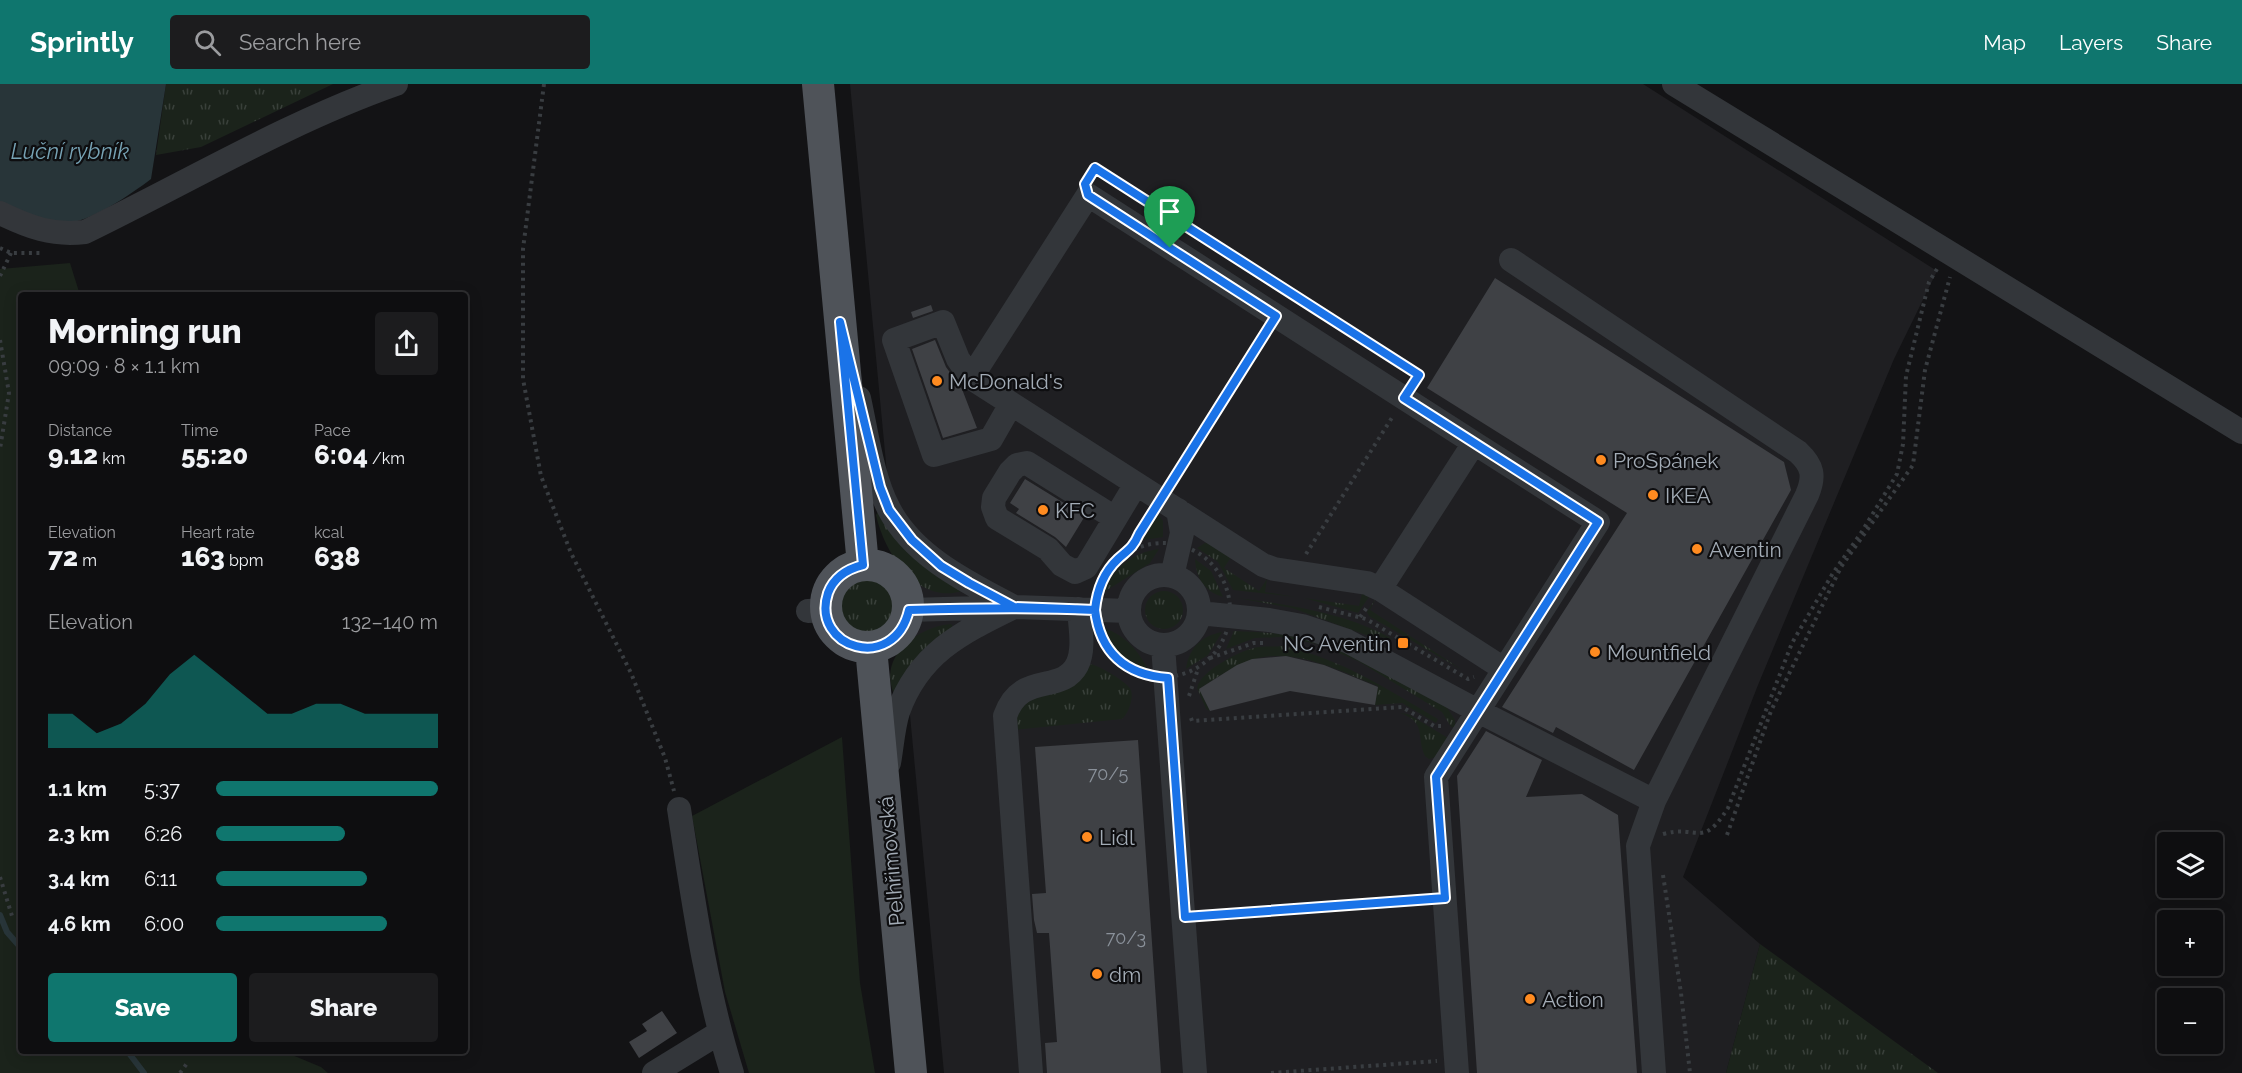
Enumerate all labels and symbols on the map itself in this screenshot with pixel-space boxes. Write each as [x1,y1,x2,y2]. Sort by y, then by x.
water label: Luční rybník [11,138,129,164]
pin [1144,186,1195,248]
place label: McDonald's [949,369,1063,394]
marker: McDonald's [930,374,944,388]
place label: ProSpánek [1613,448,1718,473]
marker: ProSpánek [1594,453,1608,467]
place label: IKEA [1665,483,1711,508]
marker: IKEA [1646,488,1660,502]
place label: KFC [1055,498,1095,523]
marker: KFC [1036,503,1050,517]
place label: Aventin [1709,537,1782,562]
marker: Aventin [1690,542,1704,556]
place label: NC Aventin [1283,631,1391,656]
marker: NC Aventin [1396,636,1410,650]
place label: Mountfield [1607,640,1711,665]
marker: Mountfield [1588,645,1602,659]
house number: 70/5 [1088,763,1128,784]
street label: Pelhřimovská [873,795,909,927]
place label: Lidl [1099,825,1135,850]
marker: Lidl [1080,830,1094,844]
house number: 70/3 [1106,927,1146,948]
place label: dm [1109,962,1141,987]
marker: dm [1090,967,1104,981]
place label: Action [1542,987,1604,1012]
marker: Action [1523,992,1537,1006]

